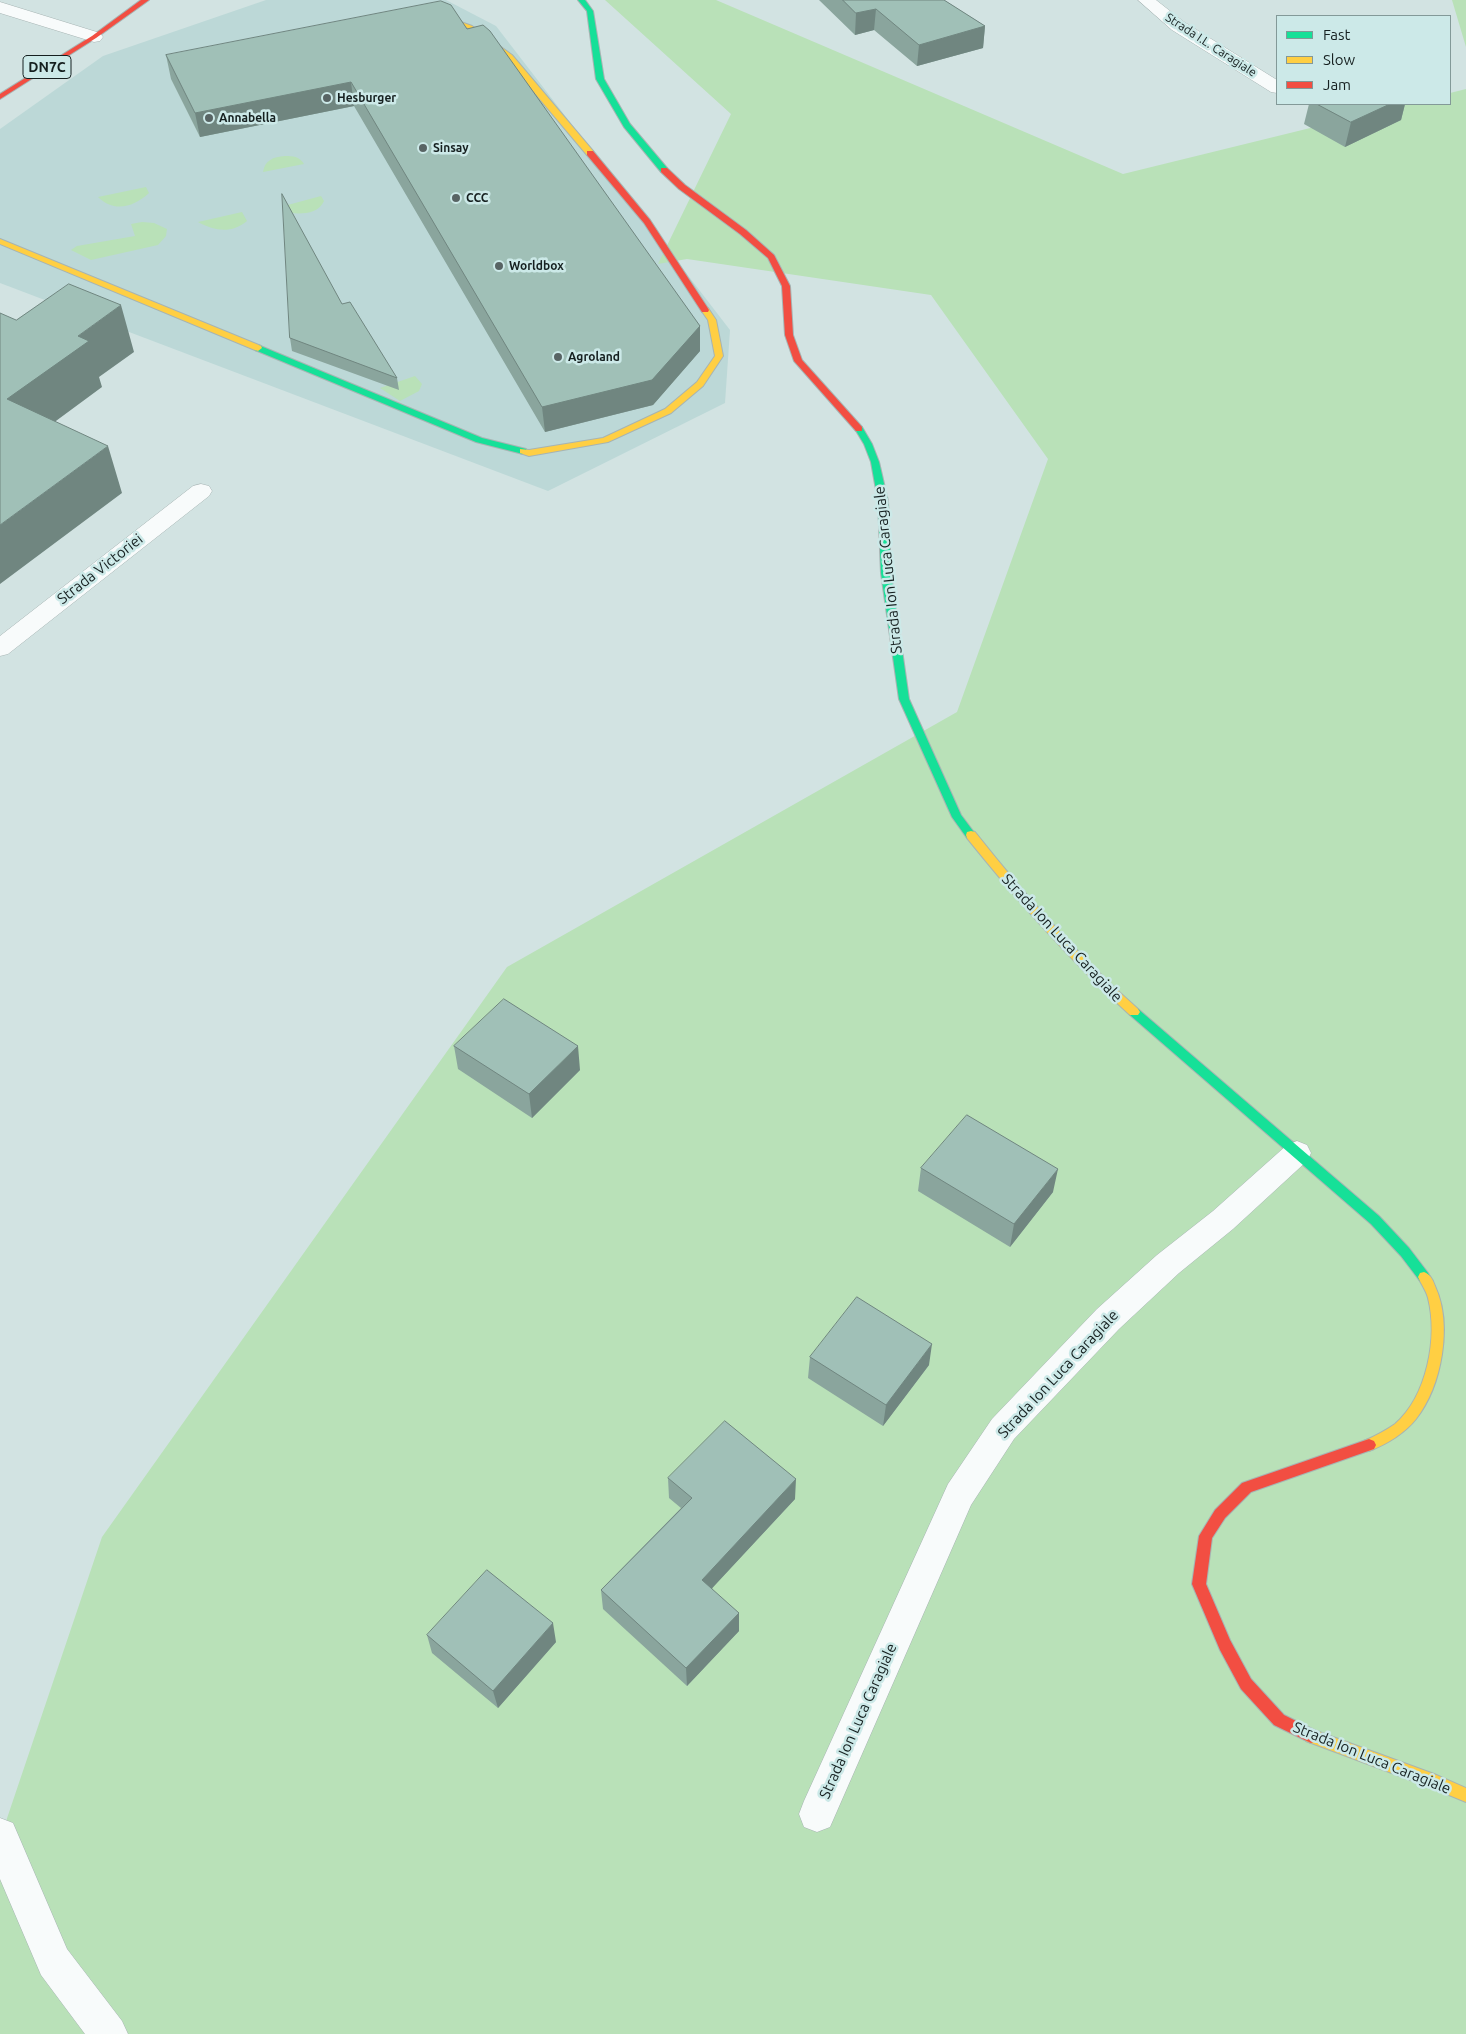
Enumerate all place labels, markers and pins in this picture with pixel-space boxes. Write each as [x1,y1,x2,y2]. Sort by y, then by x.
place label: Hesburger [337,91,396,105]
marker: Hesburger [321,92,333,104]
place label: Annabella [219,111,276,125]
marker: Annabella [203,112,215,124]
place label: Sinsay [433,141,469,155]
marker: Sinsay [417,142,429,154]
place label: CCC [466,191,488,205]
marker: CCC [450,192,462,204]
place label: Worldbox [509,259,564,273]
marker: Worldbox [493,260,505,272]
place label: Agroland [568,350,620,364]
marker: Agroland [552,351,564,363]

